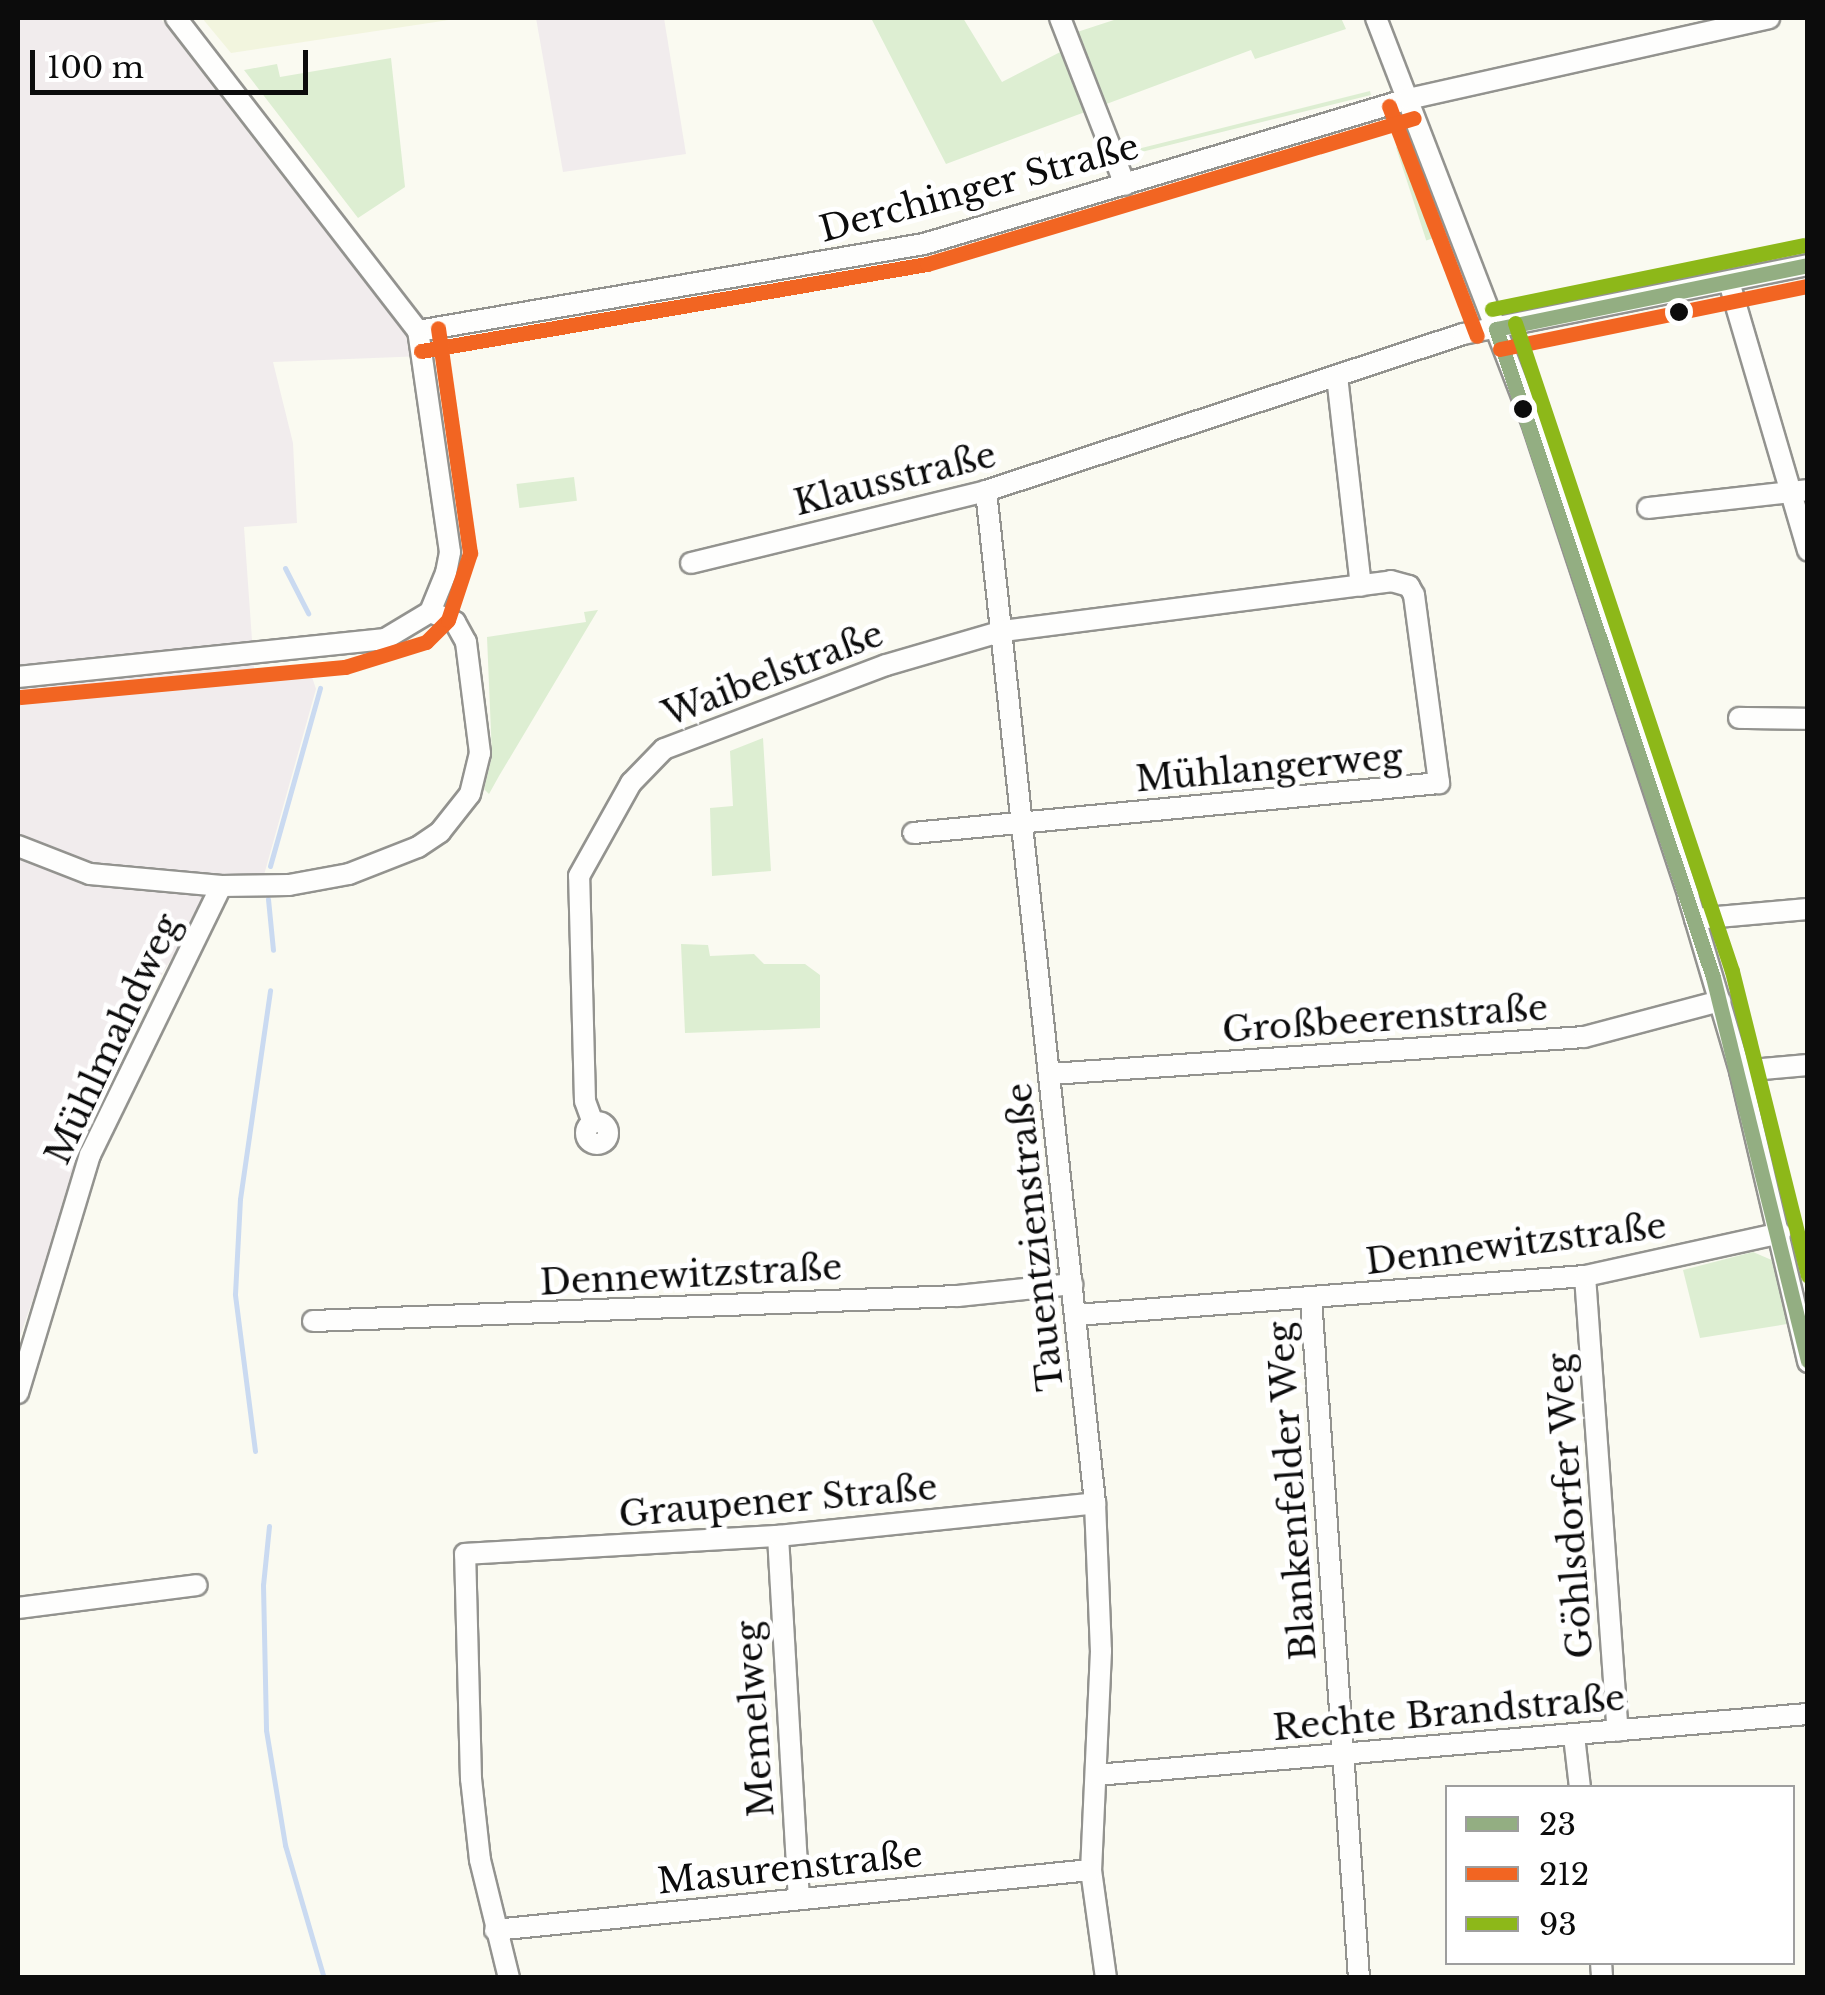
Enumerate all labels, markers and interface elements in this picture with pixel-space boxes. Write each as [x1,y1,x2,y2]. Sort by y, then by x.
scale bar [35,30,312,92]
text: 100 m [47,49,144,86]
street label: Derchinger Straße [814,125,1144,251]
unlabelled marker [1669,302,1689,322]
unlabelled marker [1513,399,1533,419]
street label: Klausstraße [790,434,1000,524]
street label: Waibelstraße [657,613,889,735]
street label: Mühlangerweg [1134,735,1404,801]
street label: Mühlmahdweg [37,907,189,1171]
street label: Großbeerenstraße [1221,987,1549,1051]
street label: Tauentzienstraße [998,1081,1072,1393]
street label: Dennewitzstraße [1363,1205,1669,1283]
street label: Dennewitzstraße [539,1246,843,1304]
street label: Blankenfelder Weg [1259,1319,1325,1663]
street label: Göhlsdorfer Weg [1538,1351,1602,1661]
street label: Graupener Straße [617,1466,939,1536]
street label: Memelweg [727,1620,783,1818]
street label: Rechte Brandstraße [1271,1677,1627,1749]
legend [1445,1785,1795,1965]
text: 23 [1539,1806,1576,1843]
street label: Masurenstraße [655,1833,925,1903]
text: 212 [1539,1856,1589,1893]
text: 93 [1539,1906,1577,1943]

